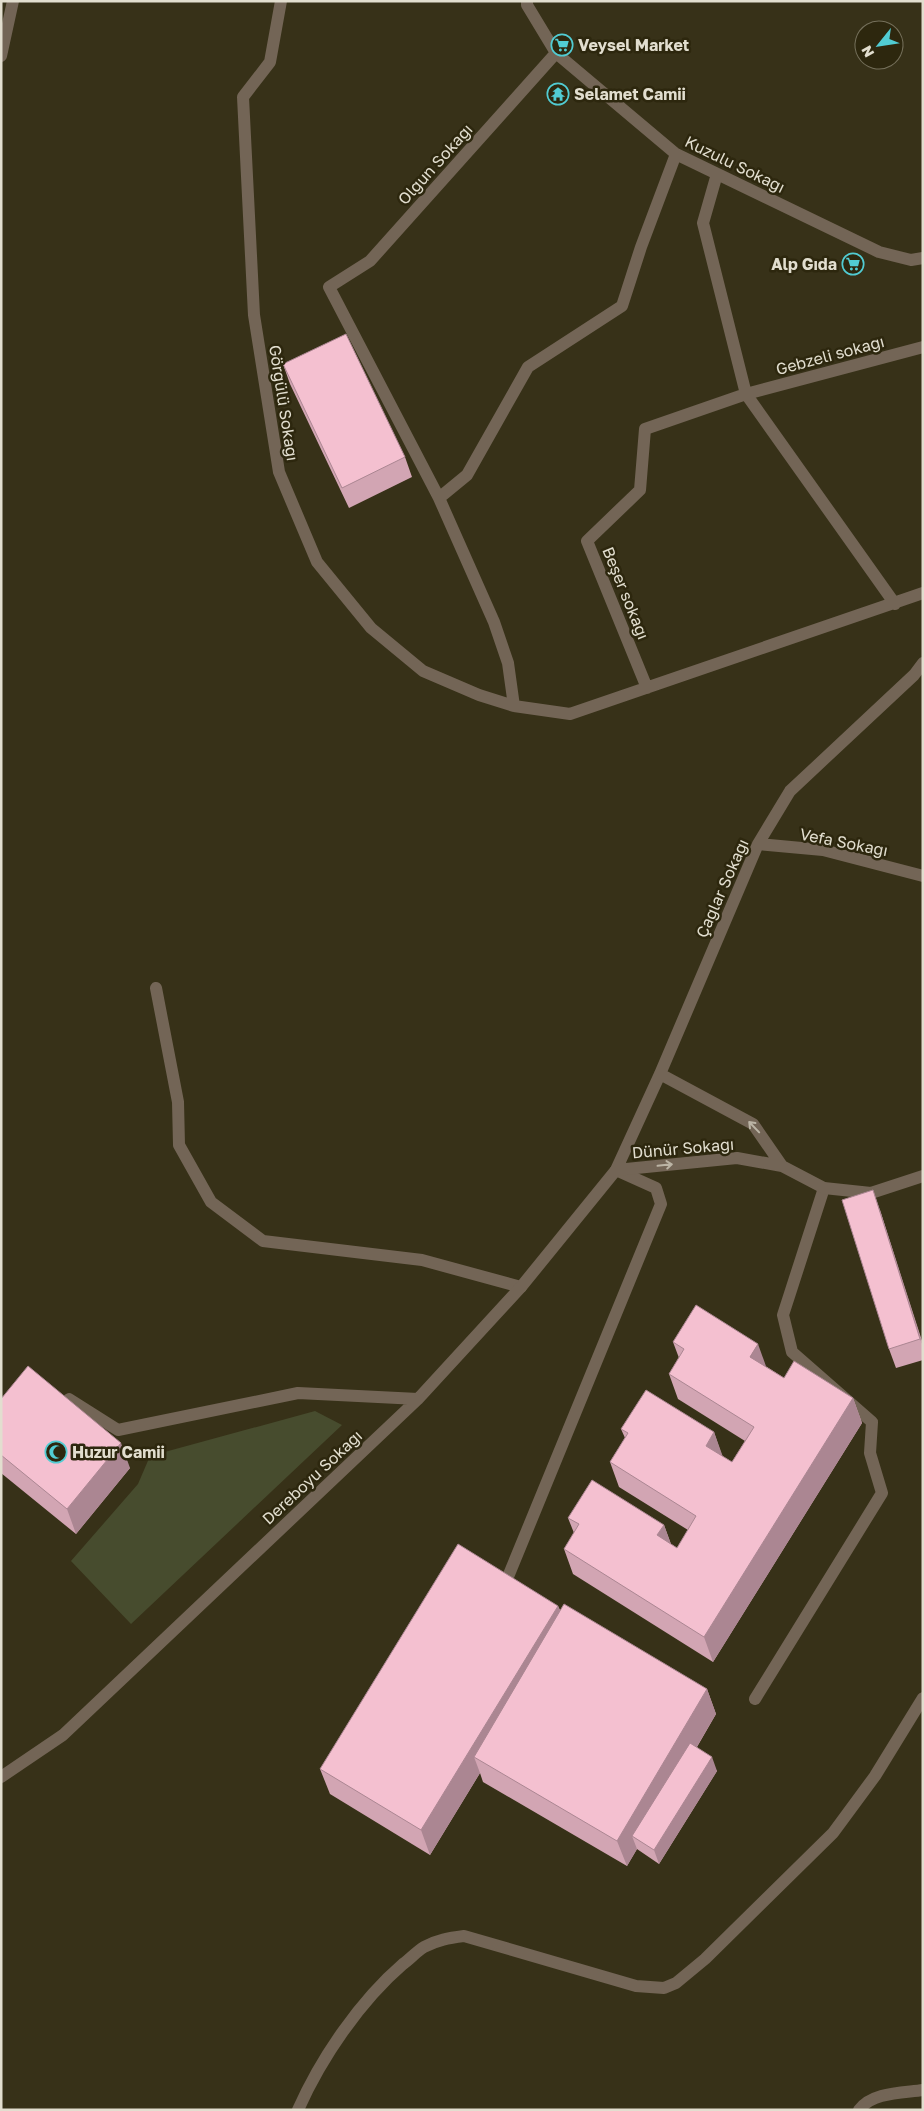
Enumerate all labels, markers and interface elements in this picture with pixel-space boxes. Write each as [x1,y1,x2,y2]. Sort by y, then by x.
north arrow [854,20,904,70]
supermarket icon: Veysel Market [550,33,574,57]
place label: Veysel Market [578,35,689,55]
text: N [857,43,877,61]
temple icon: Selamet Camii [546,82,570,106]
place label: Selamet Camii [574,84,686,104]
street label: Olgun Sokağı [393,119,477,209]
street label: Kuzulu Sokağı [682,131,788,197]
supermarket icon: Alp Gıda [841,252,865,276]
place label: Alp Gıda [771,254,837,274]
street label: Gebzeli sokağı [774,331,886,379]
street label: Görgülü Sokağı [265,344,303,462]
street label: Beşer sokağı [598,544,654,642]
street label: Vefa Sokağı [798,824,890,860]
street label: Çağlar Sokağı [691,835,753,941]
one-way arrow [748,1121,760,1133]
street label: Dünür Sokağı [631,1134,735,1162]
one-way arrow [656,1160,672,1170]
street label: Dereboyu Sokağı [258,1426,366,1528]
mosque icon: Huzur Camii [44,1440,68,1464]
place label: Huzur Camii [72,1442,165,1462]

